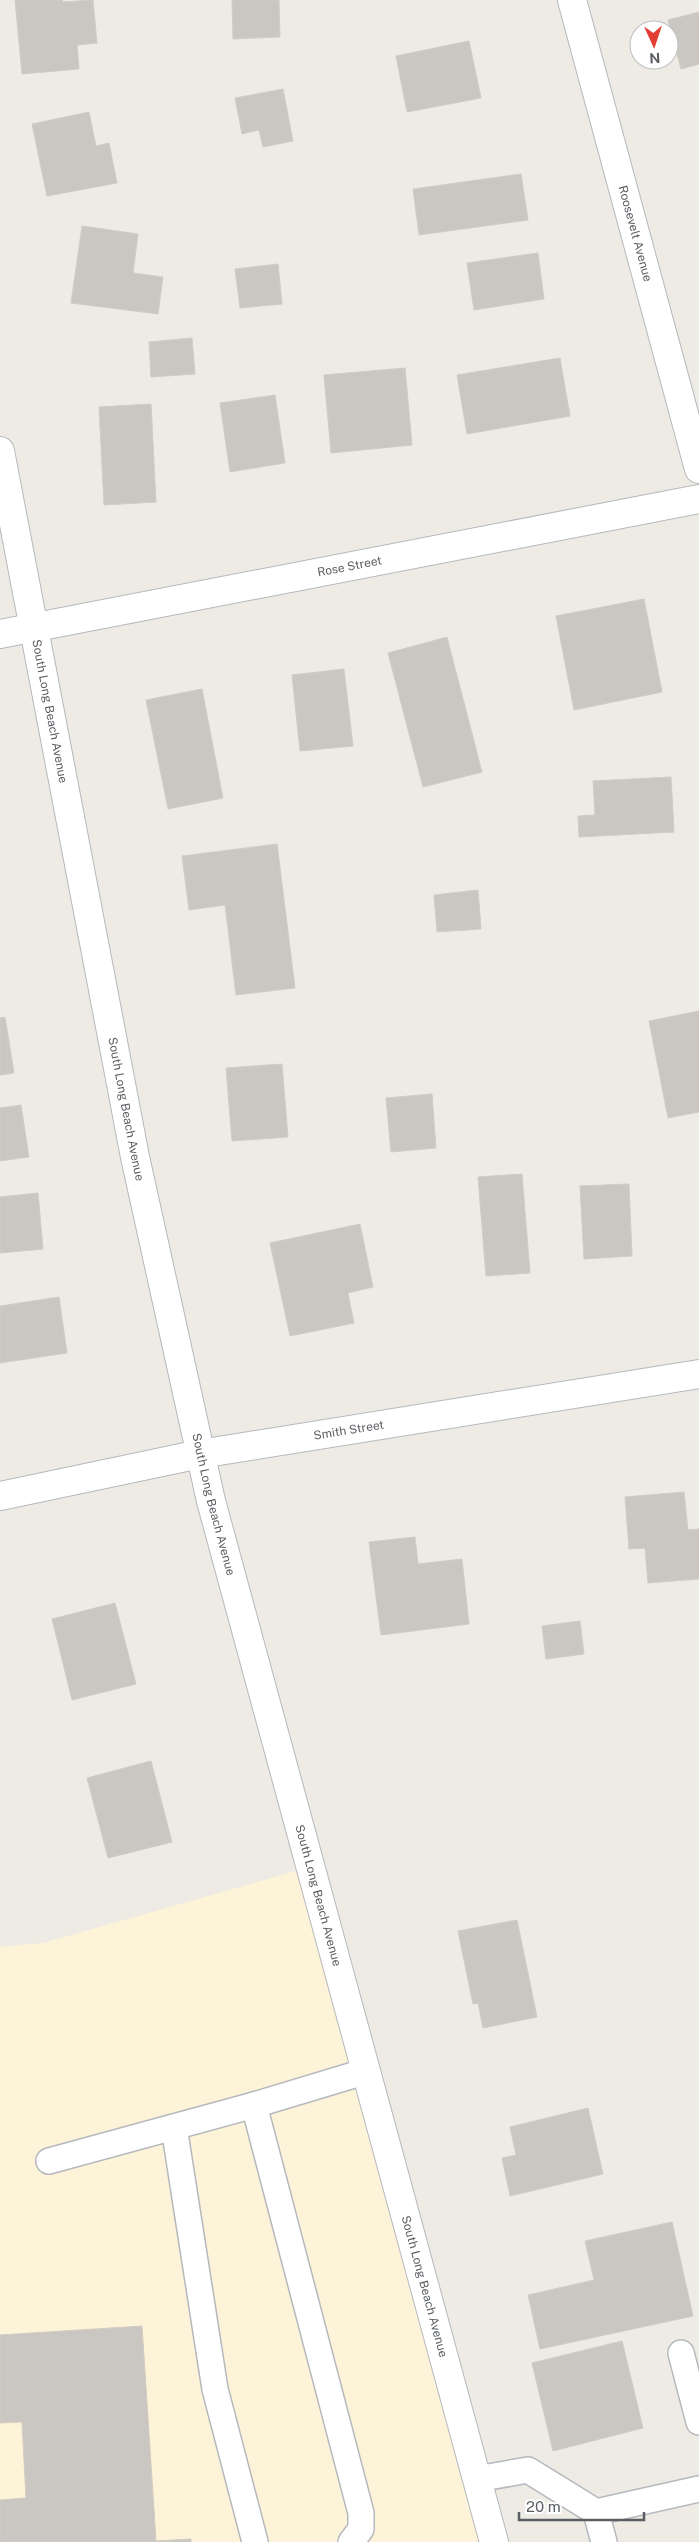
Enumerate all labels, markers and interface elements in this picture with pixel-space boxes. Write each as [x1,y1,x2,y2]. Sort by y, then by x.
north arrow [629,20,679,70]
text: N [649,50,661,66]
street label: Roosevelt Avenue [616,184,655,283]
street label: Rose Street [316,553,383,580]
street label: South Long Beach Avenue [29,638,70,785]
street label: South Long Beach Avenue [105,1036,147,1182]
street label: Smith Street [313,1418,385,1443]
street label: South Long Beach Avenue [189,1432,238,1577]
street label: South Long Beach Avenue [292,1823,344,1968]
street label: South Long Beach Avenue [399,2214,450,2359]
scale bar [519,2490,644,2522]
text: 20 m [526,2498,561,2515]

